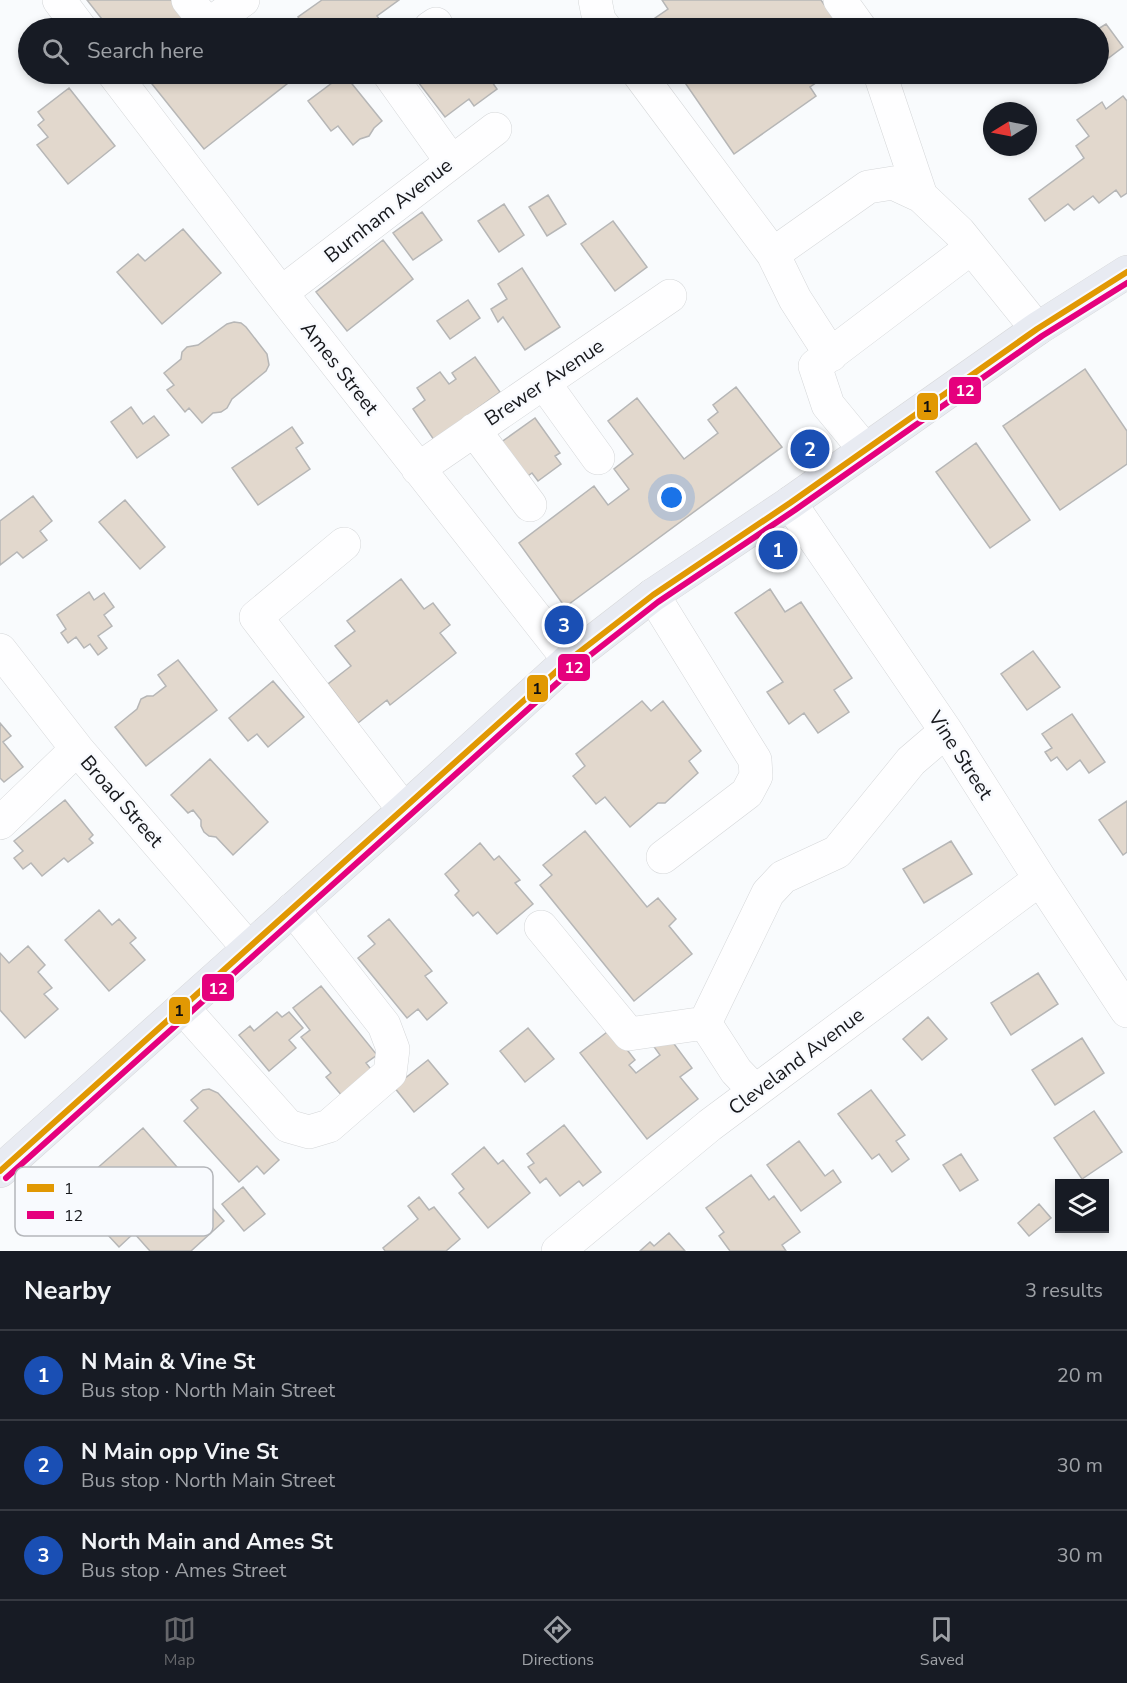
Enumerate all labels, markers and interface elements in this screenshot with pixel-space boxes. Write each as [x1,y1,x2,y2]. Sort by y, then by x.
search box [18,18,1109,84]
icon: search [39,35,72,68]
text: Search here [87,36,204,66]
north arrow [983,102,1037,156]
street label: Burnham Avenue [319,152,458,269]
street label: Ames Street [295,316,385,421]
street label: Brewer Avenue [479,332,609,432]
line badge: 12 [948,376,982,405]
text: 12 [955,380,975,402]
line badge: 1 [916,392,939,421]
text: 1 [922,396,932,418]
pin: 2 [790,426,830,472]
your location [657,483,686,512]
pin: 1 [758,528,798,572]
pin: 3 [544,602,584,648]
line badge: 12 [557,653,591,682]
text: 12 [564,657,584,679]
line badge: 1 [526,674,549,703]
text: 1 [532,678,542,700]
street label: Vine Street [921,705,1000,805]
street label: Broad Street [74,750,170,854]
line badge: 12 [201,973,235,1002]
text: 12 [208,978,228,1000]
line badge: 1 [168,996,191,1025]
text: 1 [174,1000,184,1022]
street label: Cleveland Avenue [723,1001,870,1121]
legend [15,1167,213,1236]
text: 1 [64,1178,74,1200]
map controls [1055,1179,1109,1233]
button: layers [1055,1179,1109,1233]
text: 12 [64,1205,83,1227]
text: Nearby [24,1273,111,1308]
text: 3 results [1025,1277,1103,1304]
text: N Main & Vine St [81,1347,255,1377]
text: 1 [38,1362,50,1389]
text: 20 m [1057,1362,1103,1389]
text: Bus stop · North Main Street [81,1377,335,1404]
text: N Main opp Vine St [81,1437,278,1467]
text: 2 [38,1452,50,1479]
text: 30 m [1057,1452,1103,1479]
text: Bus stop · North Main Street [81,1467,335,1494]
text: North Main and Ames St [81,1527,333,1557]
text: 3 [38,1542,50,1569]
text: 30 m [1057,1542,1103,1569]
text: Bus stop · Ames Street [81,1557,286,1584]
tab: Map [163,1613,196,1671]
tab: Directions [522,1613,594,1671]
tab: Saved [920,1613,964,1671]

